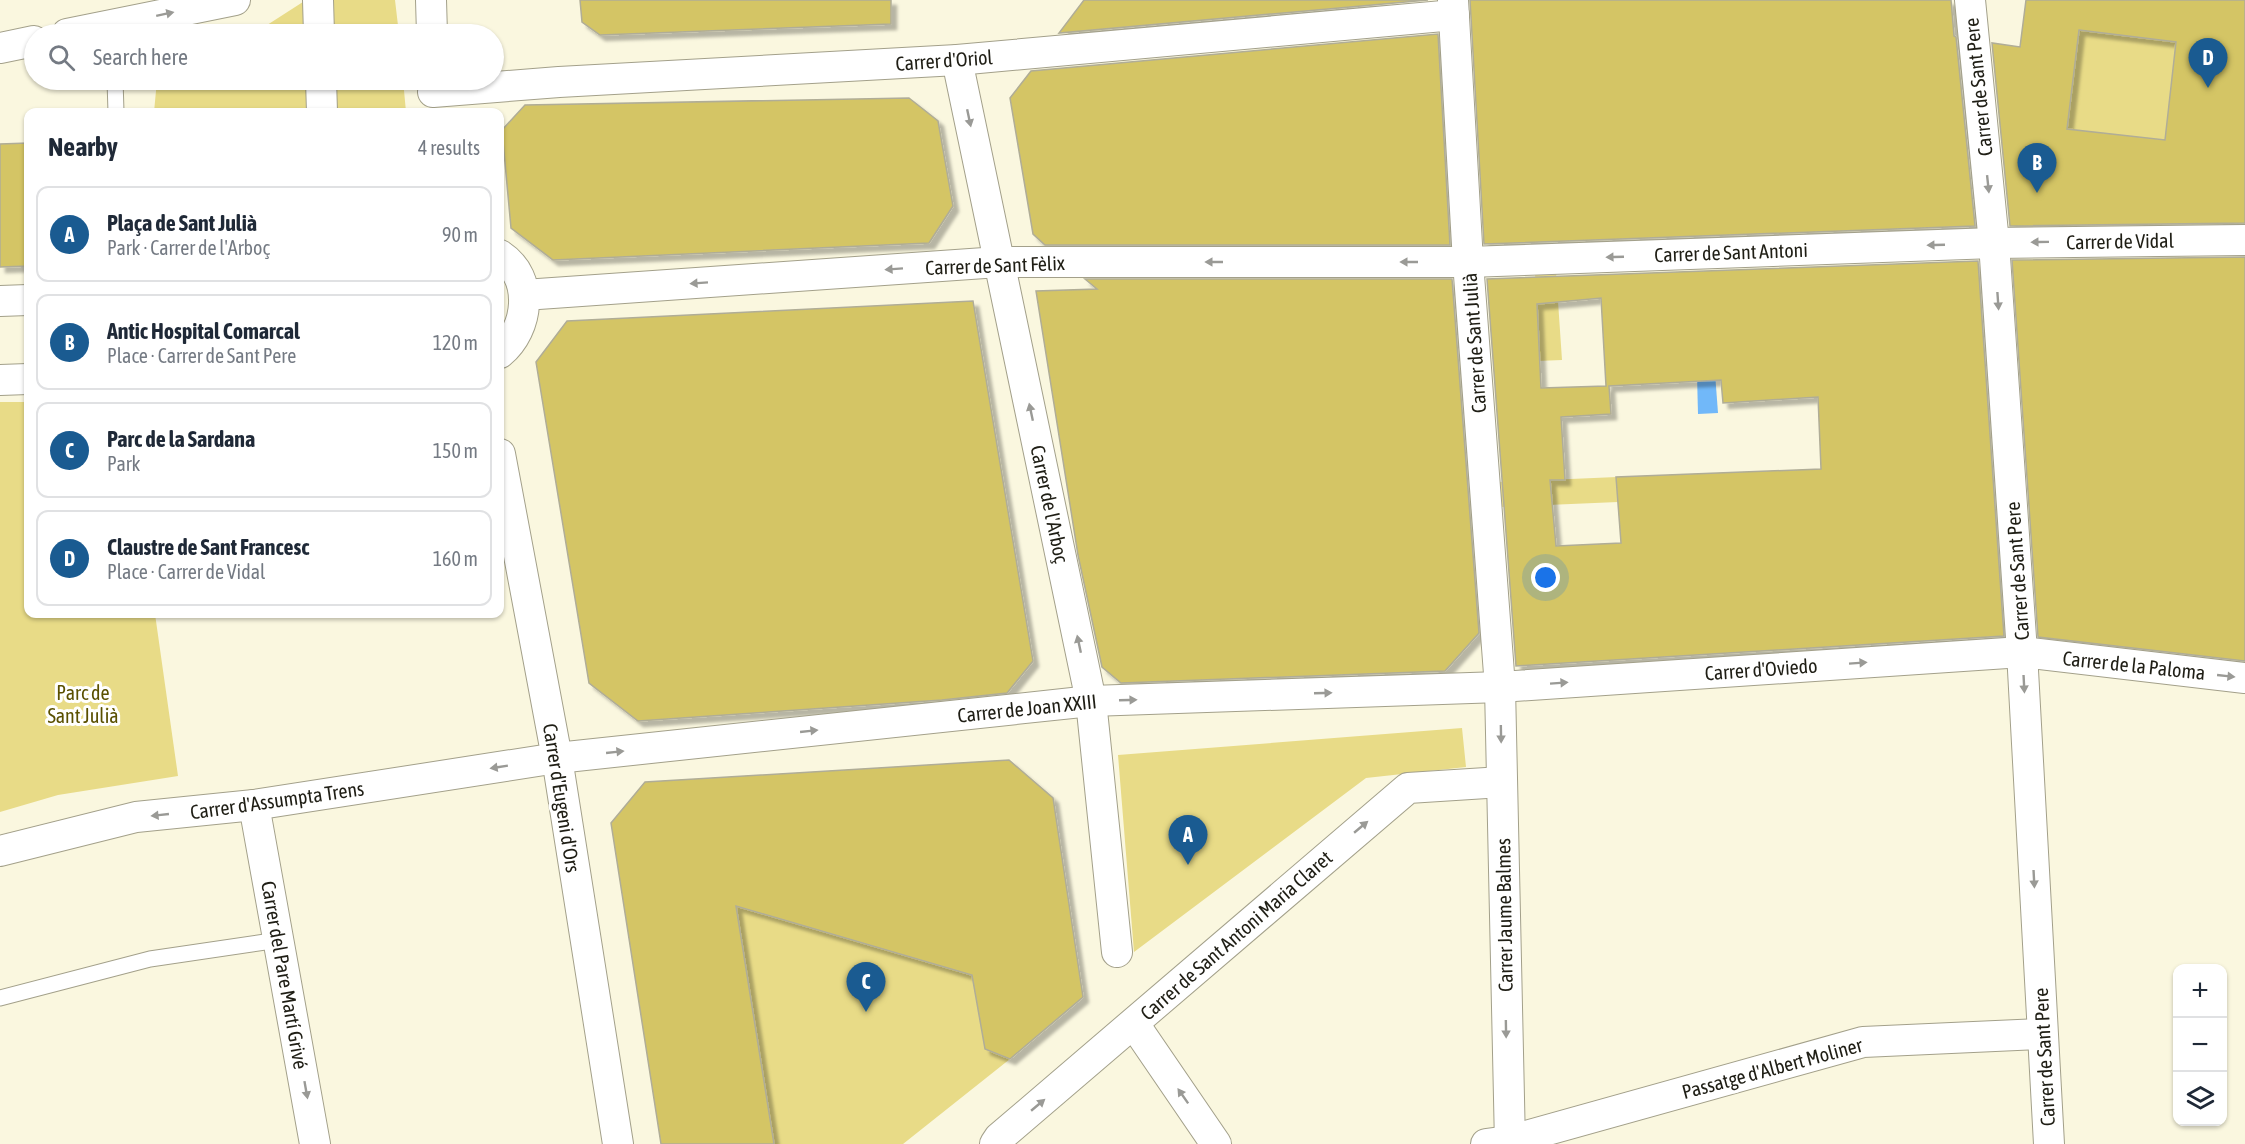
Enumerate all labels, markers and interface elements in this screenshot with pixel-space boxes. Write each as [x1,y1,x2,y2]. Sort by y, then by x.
one-way arrow [156,9,174,19]
street label: Carrer de Sant Pere [1959,17,1997,157]
search box [24,24,504,90]
pin: D [2188,38,2228,88]
icon: search [45,41,78,74]
text: Search here [93,44,188,70]
street label: Carrer d'Oriol [895,45,994,75]
one-way arrow [965,108,974,127]
text: Nearby [48,132,118,162]
text: 4 results [418,136,480,159]
pin: B [2018,144,2056,193]
one-way arrow [1983,174,1993,193]
text: Plaça de Sant Julià [107,210,257,236]
text: A [65,223,74,246]
text: 90 m [442,223,478,246]
street label: Carrer de Vidal [2066,229,2175,253]
text: Park · Carrer de l'Arboç [107,236,270,259]
one-way arrow [2030,237,2049,247]
street label: Carrer de Sant Antoni [1654,238,1808,266]
one-way arrow [1926,240,1945,249]
street label: Carrer de Sant Fèlix [925,251,1065,279]
one-way arrow [1605,252,1624,261]
one-way arrow [1205,257,1224,267]
one-way arrow [1400,257,1419,267]
one-way arrow [884,265,903,274]
street label: Carrer de Sant Julià [1458,272,1490,414]
one-way arrow [690,278,709,288]
one-way arrow [1993,291,2003,310]
text: Antic Hospital Comarcal [107,318,300,344]
text: B [65,331,74,354]
text: 120 m [433,331,478,354]
text: Place · Carrer de Sant Pere [107,344,296,367]
one-way arrow [1025,403,1035,421]
text: Parc de la Sardana [107,426,255,452]
text: C [65,439,74,462]
text: 150 m [433,439,478,462]
street label: Carrer de l'Arboç [1026,443,1074,566]
text: Park [107,452,140,475]
street label: Carrer de Sant Pere [2001,501,2033,641]
text: Claustre de Sant Francesc [107,534,310,560]
text: D [64,547,75,570]
text: 160 m [433,547,478,570]
text: Place · Carrer de Vidal [107,560,265,583]
your location [1531,563,1560,592]
one-way arrow [1074,634,1083,653]
street label: Carrer de la Paloma [2062,646,2206,684]
street label: Carrer d'Oviedo [1704,654,1818,684]
one-way arrow [1848,658,1867,668]
one-way arrow [2217,671,2236,680]
one-way arrow [2019,675,2028,694]
one-way arrow [1549,678,1568,687]
park label: Parc de Sant Julià [47,681,119,727]
one-way arrow [1313,688,1332,698]
street label: Carrer de Joan XXIII [956,689,1098,727]
one-way arrow [1118,695,1137,704]
street label: Carrer d'Eugeni d'Ors [539,722,585,874]
one-way arrow [1496,725,1506,744]
one-way arrow [799,727,818,736]
one-way arrow [605,747,624,757]
one-way arrow [489,763,508,772]
street label: Carrer d'Assumpta Trens [189,776,365,824]
one-way arrow [151,810,170,819]
pin: A [1168,816,1208,865]
one-way arrow [1353,821,1369,834]
street label: Carrer Jaume Balmes [1491,838,1517,992]
street label: Carrer de Sant Antoni Maria Claret [1136,845,1337,1024]
one-way arrow [2030,869,2039,888]
street label: Carrer del Pare Martí Grivé [257,879,313,1071]
pin: C [846,962,886,1012]
map controls [2173,964,2227,1126]
button: + [2173,964,2227,1018]
street label: Carrer de Sant Pere [2029,987,2059,1127]
button: − [2173,1018,2227,1072]
one-way arrow [1501,1020,1511,1039]
street label: Passatge d'Albert Moliner [1679,1033,1866,1103]
button: layers [2173,1072,2227,1126]
one-way arrow [301,1081,310,1100]
one-way arrow [1177,1088,1189,1104]
one-way arrow [1030,1099,1045,1112]

